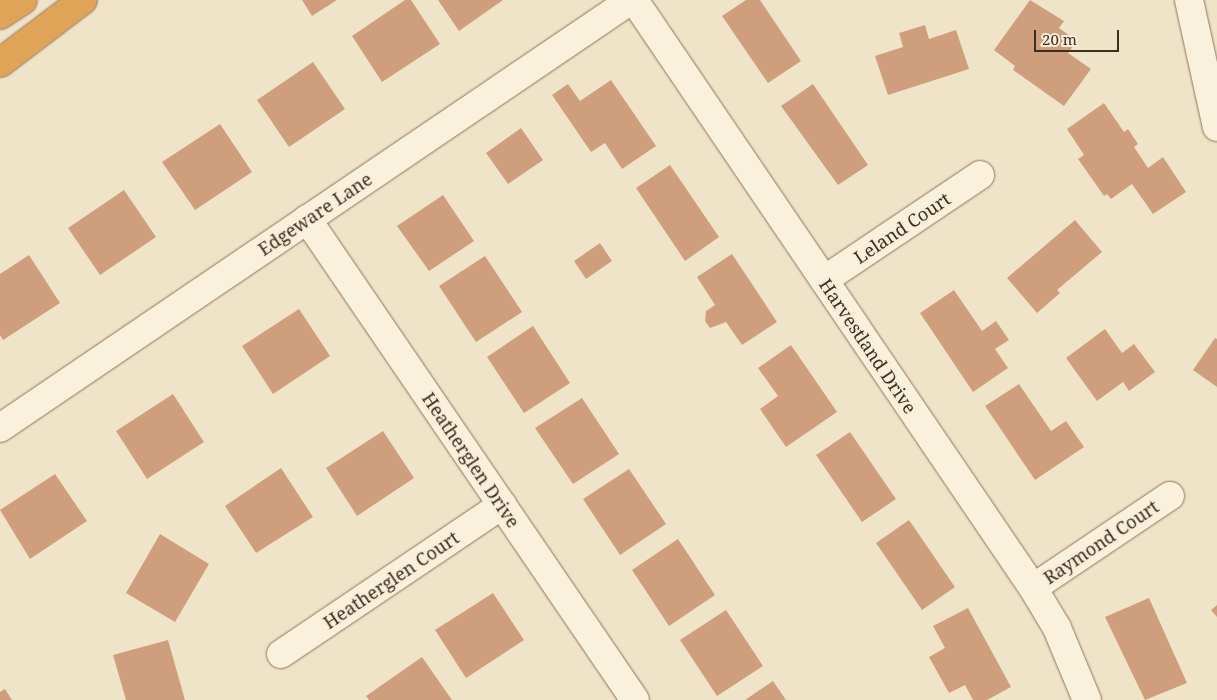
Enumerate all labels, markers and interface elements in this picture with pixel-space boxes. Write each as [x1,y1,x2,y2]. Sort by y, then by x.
scale bar [1037,20,1122,52]
text: 20 m [1042,29,1077,49]
street label: Edgeware Lane [254,168,376,260]
street label: Leland Court [850,188,954,268]
street label: Harvestland Drive [815,275,921,417]
street label: Heatherglen Drive [418,388,524,532]
street label: Raymond Court [1039,496,1163,588]
street label: Heatherglen Court [319,527,463,633]

